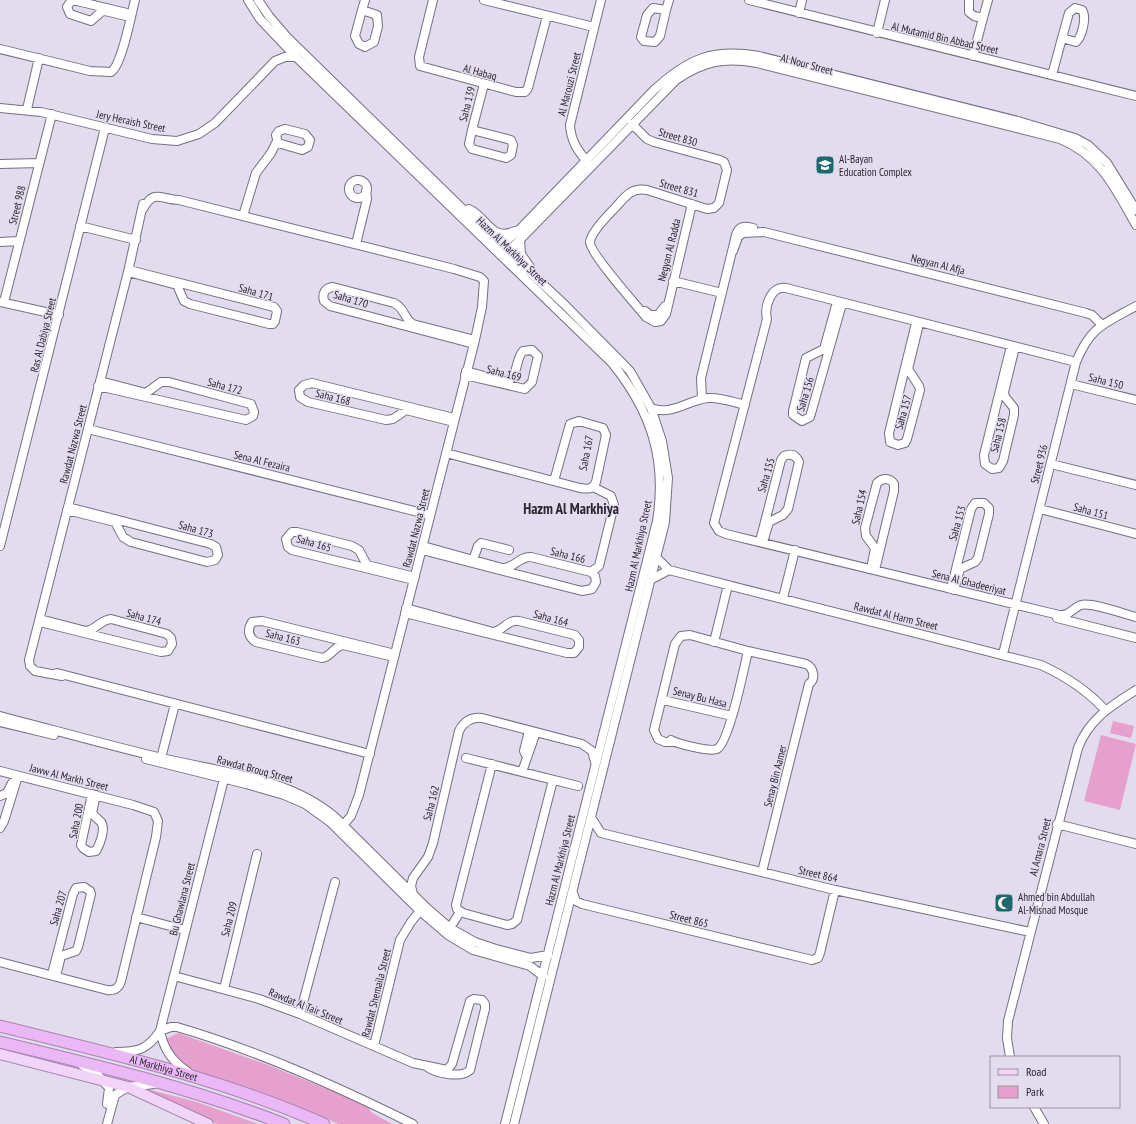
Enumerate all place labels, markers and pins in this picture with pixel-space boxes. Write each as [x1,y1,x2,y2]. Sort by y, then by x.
place label: Al-Bayan Education Complex [839,152,912,179]
school or university icon: Al-Bayan Education Complex [814,154,836,176]
place label: Ahmed bin Abdullah Al-Misnad Mosque [1018,890,1095,917]
mosque icon: Ahmed bin Abdullah Al-Misnad Mosque [993,892,1015,914]

